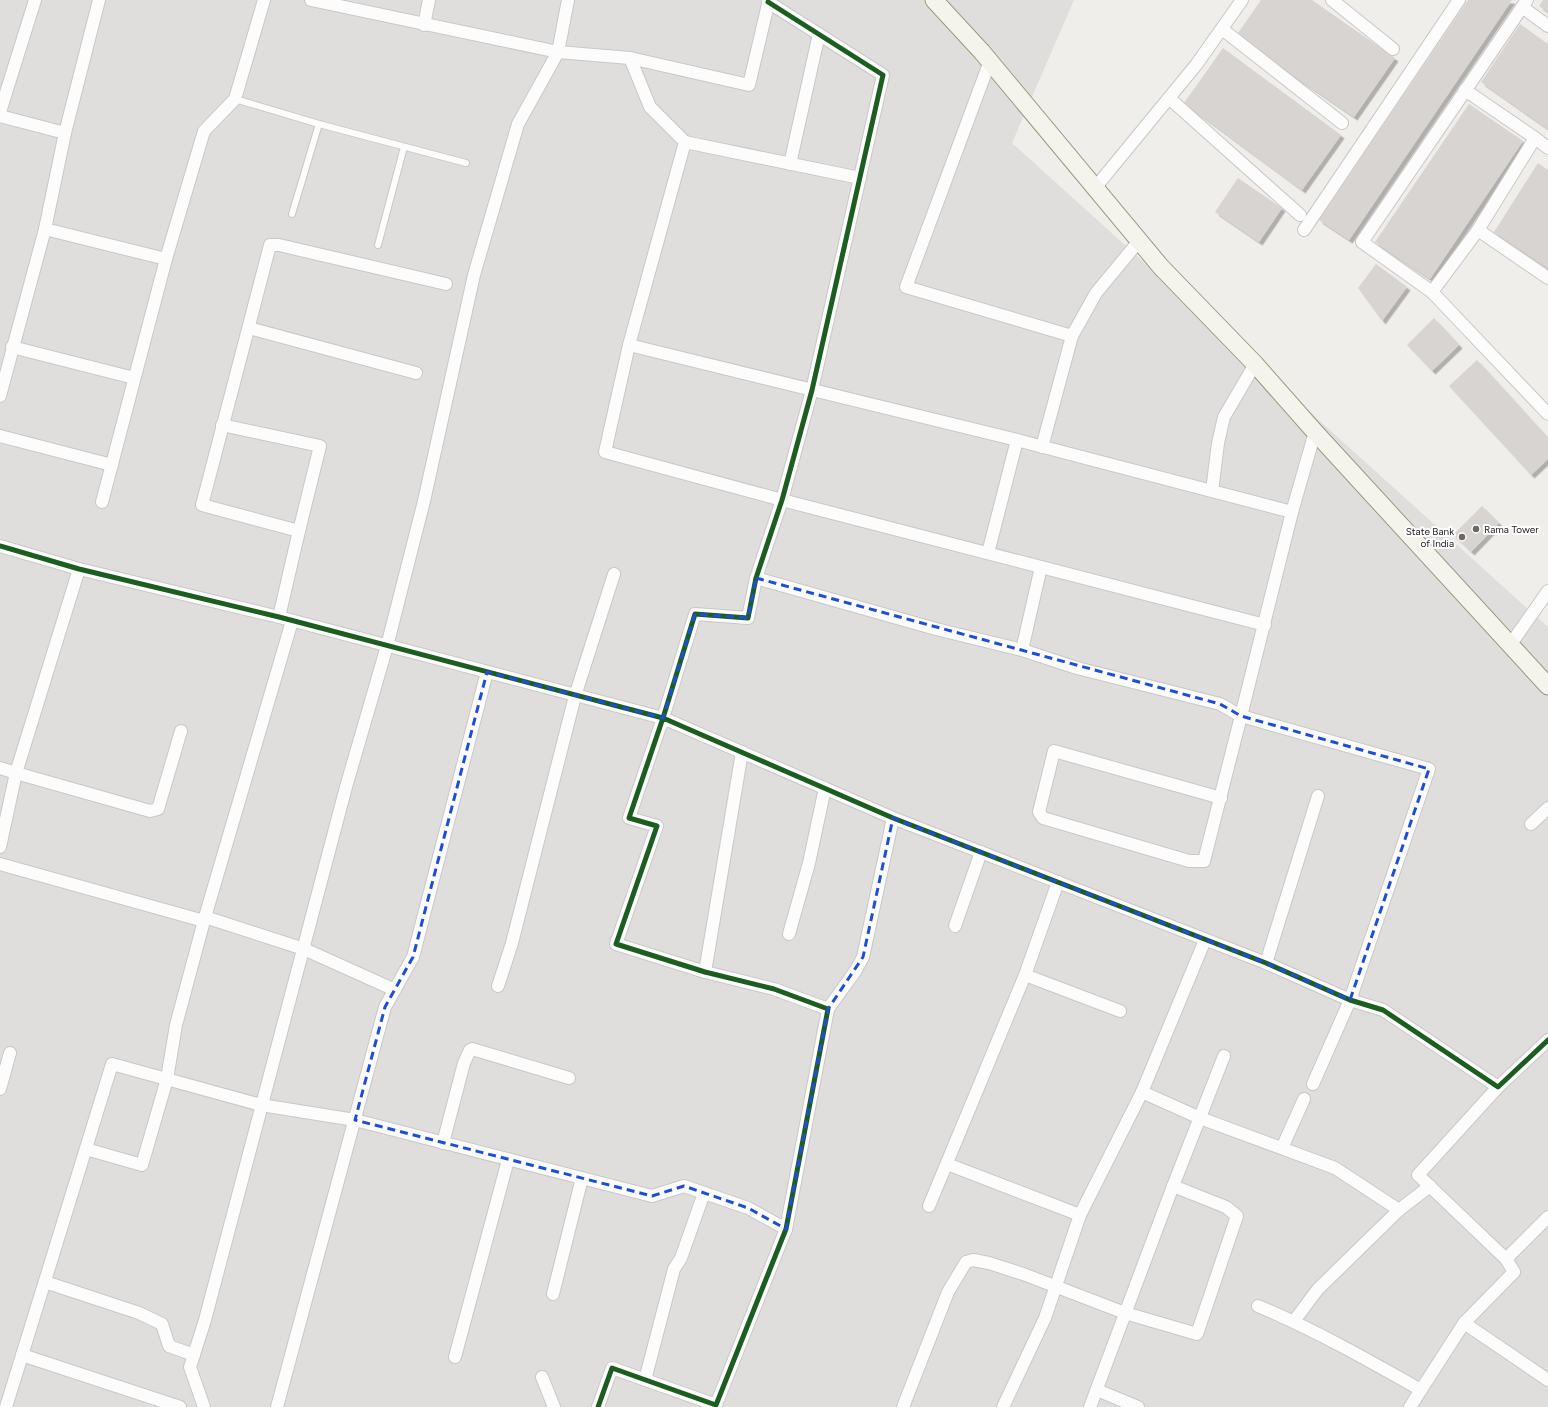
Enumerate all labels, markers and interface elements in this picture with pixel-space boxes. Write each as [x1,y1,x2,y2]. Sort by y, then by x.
place label: Rama Tower [1484,523,1539,536]
marker: Rama Tower [1471,524,1481,534]
place label: State Bank of India [1406,525,1454,550]
marker: State Bank of India [1457,532,1467,542]

